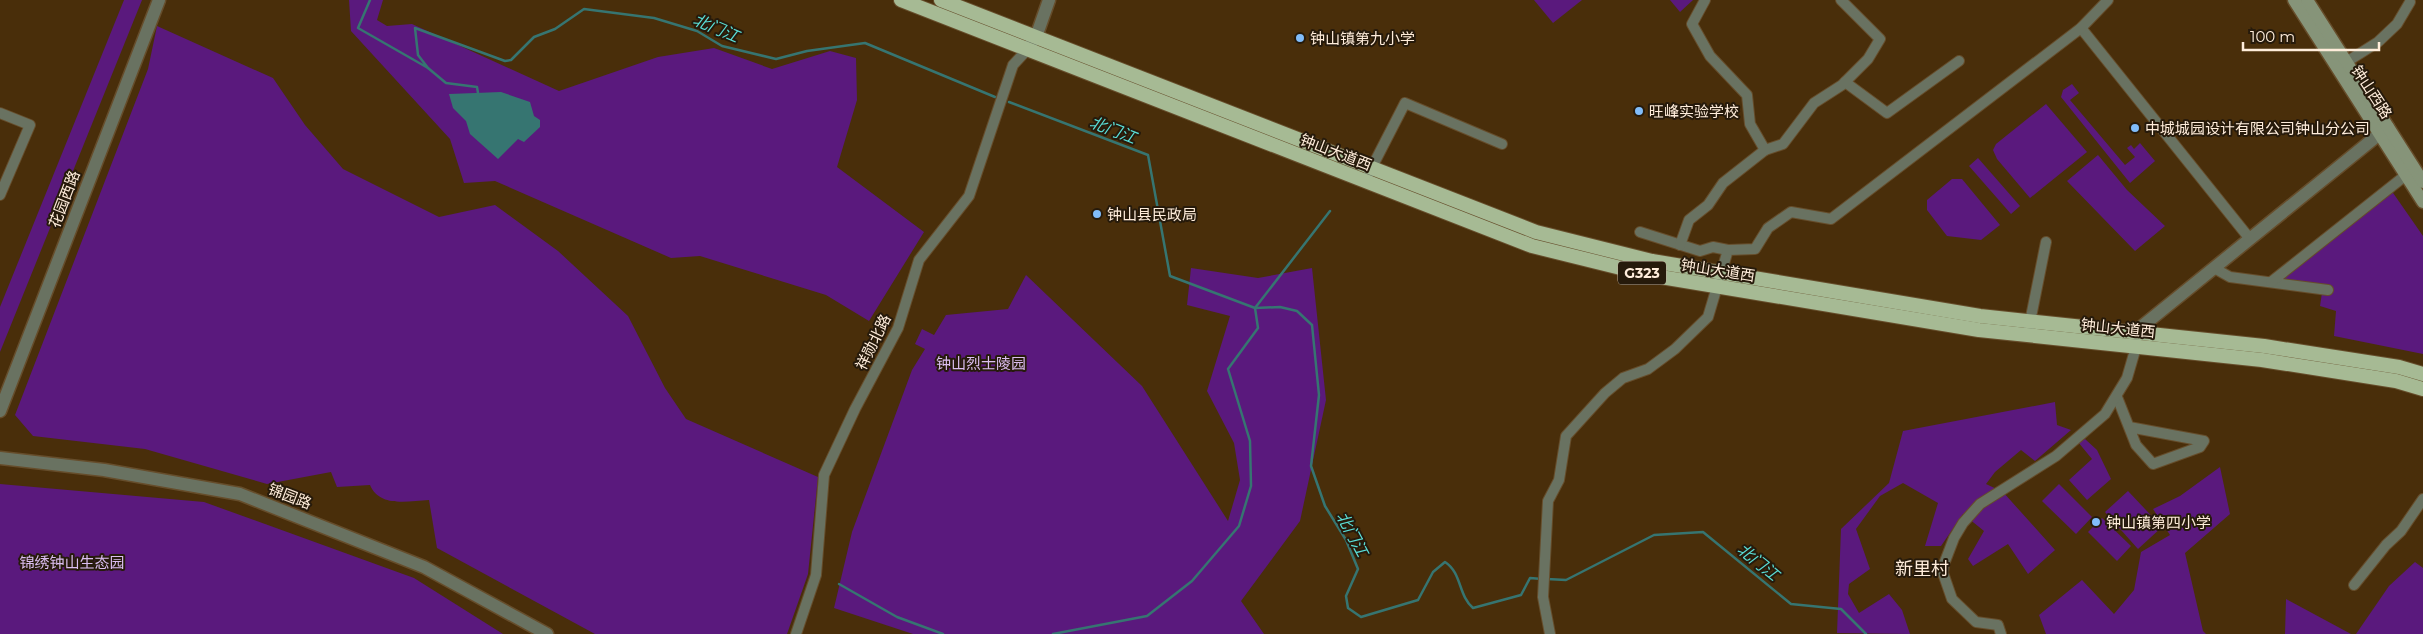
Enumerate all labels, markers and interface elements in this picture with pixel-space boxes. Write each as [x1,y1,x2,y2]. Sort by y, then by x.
water label: 北门江 [690,10,744,47]
scale bar [2243,20,2379,52]
text: 100 m [2250,27,2295,46]
place label: 钟山镇第九小学 [1310,29,1415,48]
marker: 钟山镇第九小学 [1294,32,1306,44]
street label: 钟山西路 [2348,62,2396,122]
place label: 旺峰实验学校 [1649,102,1739,121]
marker: 旺峰实验学校 [1633,105,1645,117]
water label: 北门江 [1087,113,1141,148]
place label: 中城城园设计有限公司钟山分公司 [2145,119,2370,138]
marker: 中城城园设计有限公司钟山分公司 [2129,122,2141,134]
street label: 钟山大道西 [1298,130,1374,174]
street label: 花园西路 [44,168,84,230]
place label: 钟山县民政局 [1107,205,1197,224]
marker: 钟山县民政局 [1091,208,1103,220]
street label: 钟山大道西 [1679,255,1757,285]
road number: G323 [1618,262,1666,284]
street label: 祥勋北路 [851,311,895,373]
street label: 钟山大道西 [2080,315,2156,341]
park label: 钟山烈士陵园 [936,354,1026,373]
street label: 锦园路 [266,479,314,513]
water label: 北门江 [1332,508,1373,561]
place label: 钟山镇第四小学 [2106,513,2211,532]
marker: 钟山镇第四小学 [2090,516,2102,528]
water label: 北门江 [1733,540,1784,586]
park label: 锦绣钟山生态园 [19,553,125,572]
district label: 新里村 [1895,558,1949,580]

